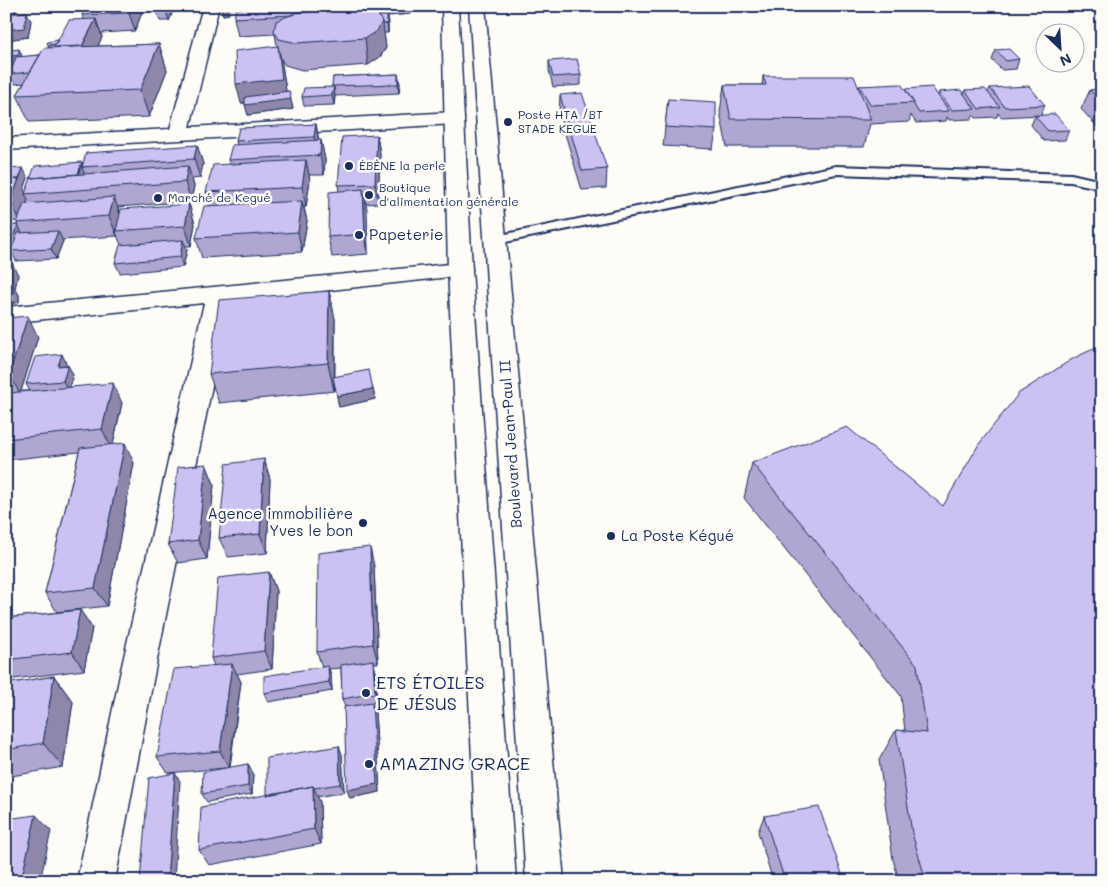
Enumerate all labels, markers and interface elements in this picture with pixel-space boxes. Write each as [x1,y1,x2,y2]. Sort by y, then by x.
north arrow [1036,22,1086,72]
text: N [1057,49,1075,71]
place label: Poste HTA /BT STADE KEGUE [518,106,603,136]
marker: Poste HTA /BT STADE KEGUE [502,116,514,128]
place label: ÉBÈNE la perle [359,157,445,173]
marker: ÉBÈNE la perle [343,160,355,172]
place label: Boutique d'alimentation générale [379,179,519,209]
place label: Marché de Kegué [168,189,271,205]
marker: Boutique d'alimentation générale [363,189,375,201]
marker: Marché de Kegué [152,192,164,204]
place label: Papeterie [369,224,443,244]
marker: Papeterie [353,229,365,241]
street label: Boulevard Jean-Paul II [494,359,526,529]
place label: Agence immobilière Yves le bon [207,503,353,540]
marker: Agence immobilière Yves le bon [357,517,369,529]
place label: La Poste Kégué [621,525,734,545]
marker: La Poste Kégué [605,530,617,542]
place label: ETS ÉTOILES DE JÉSUS [376,670,485,715]
marker: ETS ÉTOILES DE JÉSUS [360,687,372,699]
place label: AMAZING GRACE [379,751,530,775]
marker: AMAZING GRACE [363,758,375,770]

